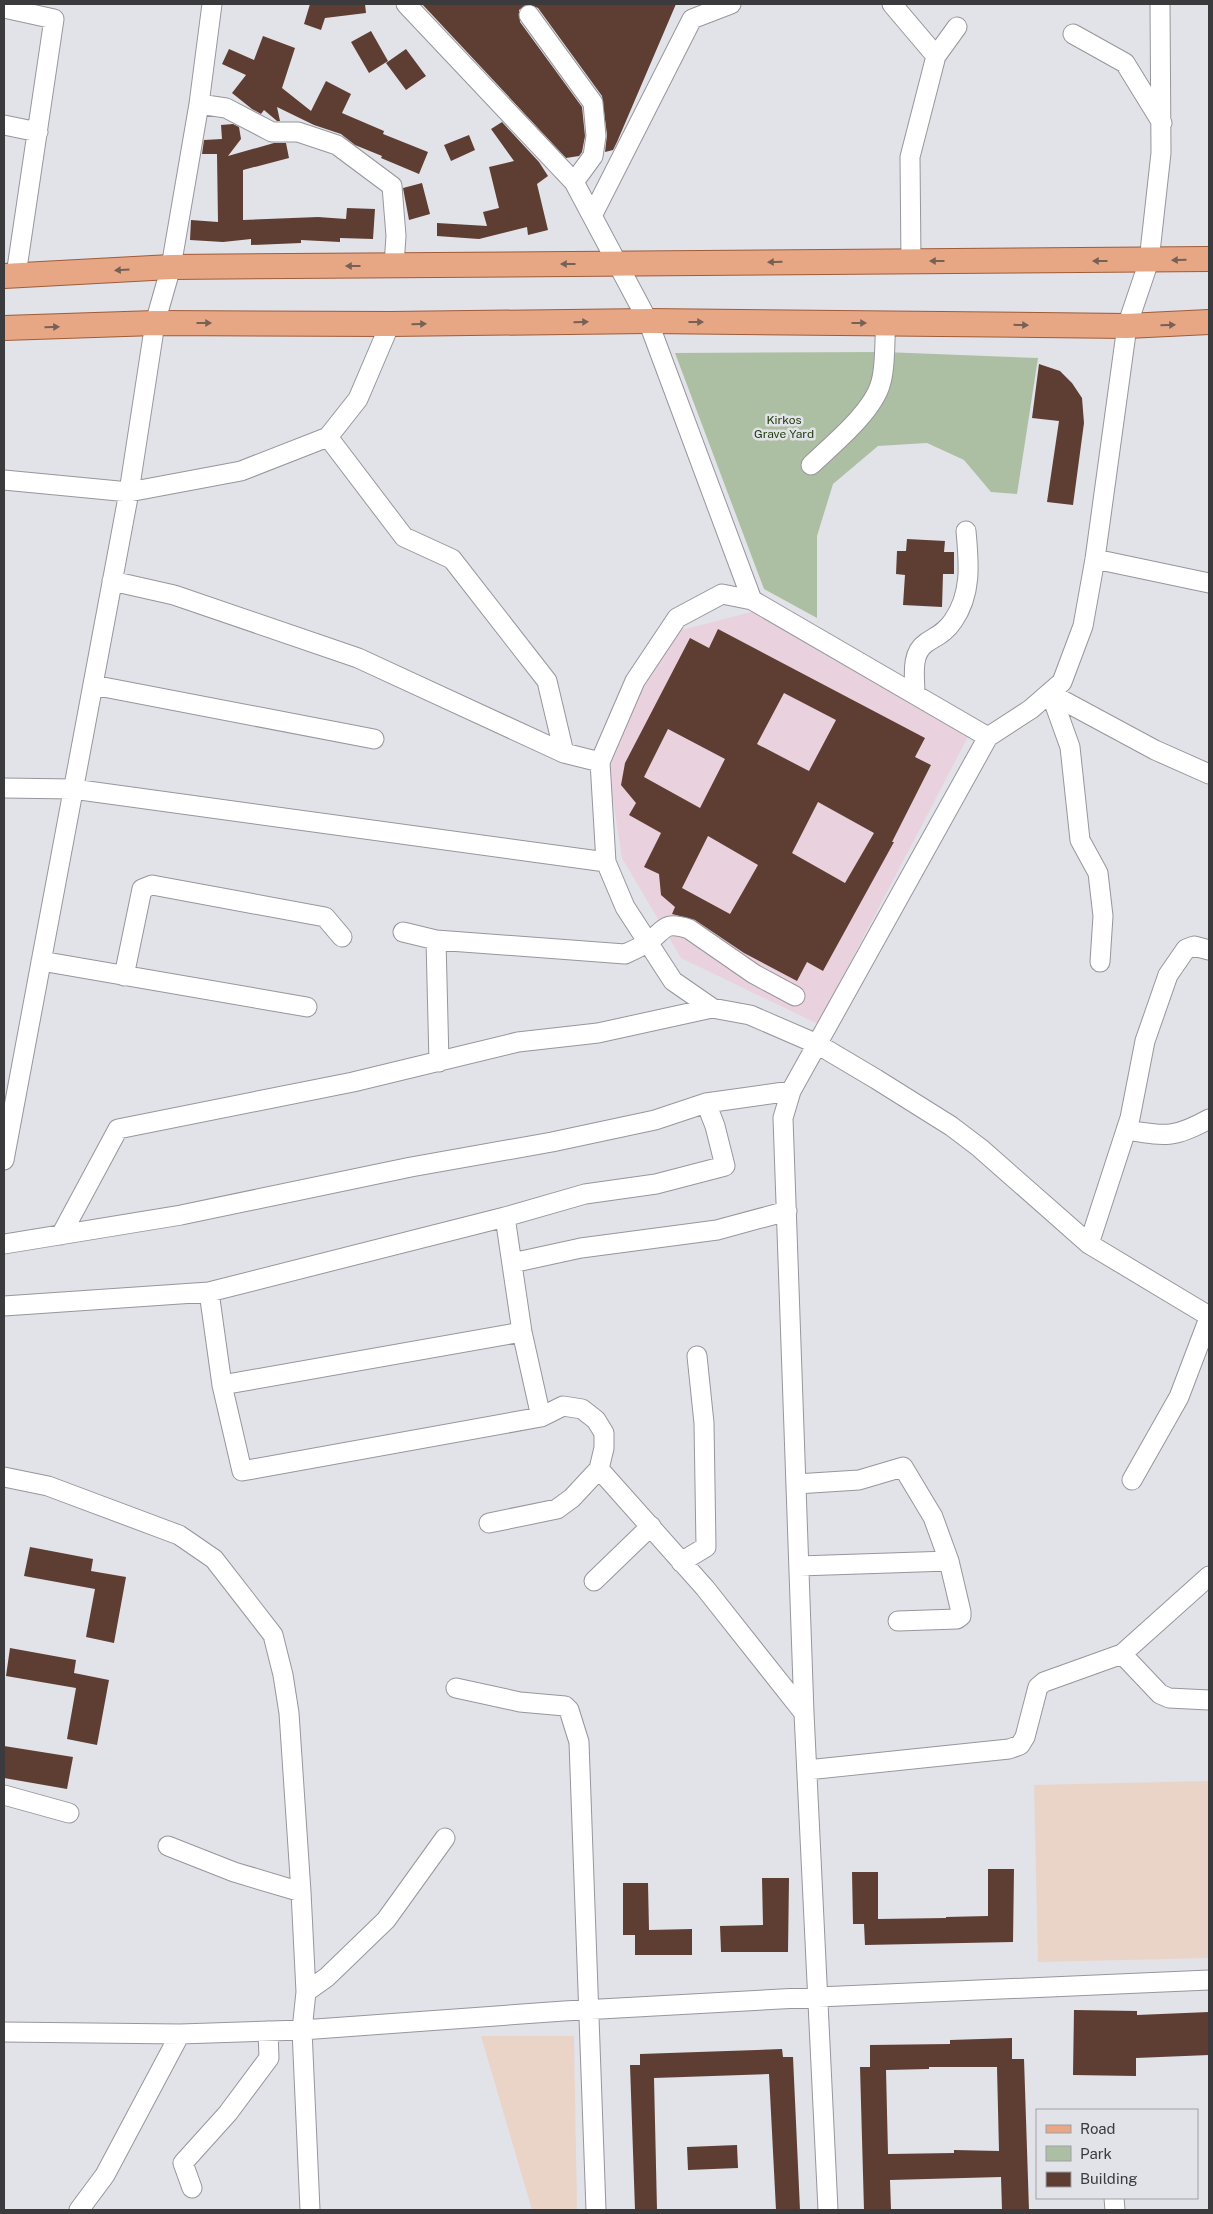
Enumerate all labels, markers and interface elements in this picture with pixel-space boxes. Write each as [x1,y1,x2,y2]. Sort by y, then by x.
one-way arrow [1171,256,1187,264]
one-way arrow [929,257,945,265]
one-way arrow [1092,257,1108,265]
one-way arrow [767,258,783,266]
one-way arrow [559,260,575,268]
one-way arrow [344,262,360,270]
one-way arrow [114,266,130,274]
one-way arrow [573,318,589,326]
one-way arrow [689,318,705,326]
one-way arrow [196,319,212,327]
one-way arrow [851,319,867,327]
one-way arrow [411,320,427,328]
one-way arrow [1160,320,1176,328]
one-way arrow [1014,321,1030,329]
one-way arrow [45,322,61,330]
park label: Kirkos Grave Yard [754,413,814,441]
legend [1036,2109,1198,2199]
text: Road [1080,2120,1116,2137]
text: Park [1080,2145,1112,2162]
text: Building [1080,2170,1138,2187]

